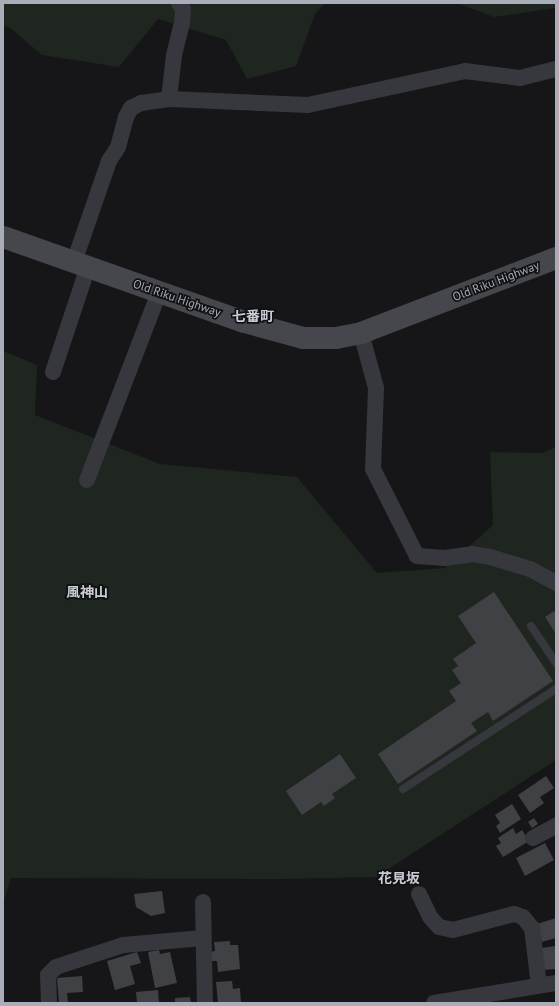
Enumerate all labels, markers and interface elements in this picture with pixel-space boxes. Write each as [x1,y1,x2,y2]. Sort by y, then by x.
street label: Old Riku Highway [451,258,541,304]
street label: Old Riku Highway [131,276,223,320]
district label: 七番町 [232,308,274,324]
district label: 風神山 [66,584,108,600]
district label: 花見坂 [378,870,420,886]

